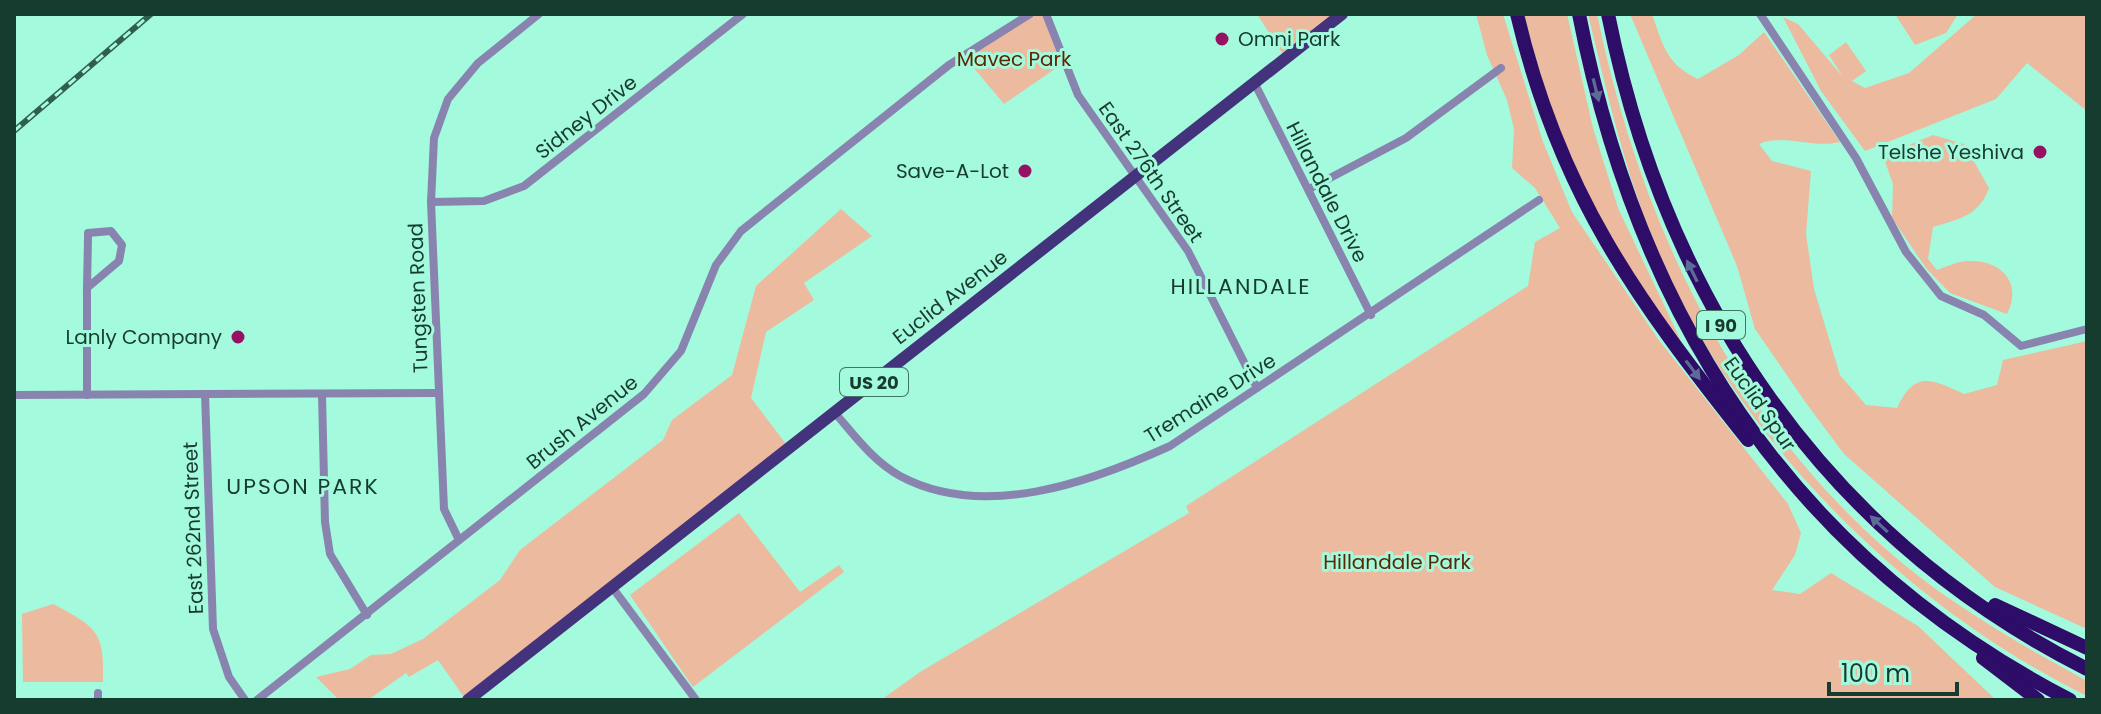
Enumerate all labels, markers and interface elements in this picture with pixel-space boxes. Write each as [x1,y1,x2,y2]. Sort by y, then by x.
place label: Omni Park [1238,25,1341,53]
marker: Omni Park [1213,30,1231,48]
park label: Mavec Park [957,45,1072,73]
street label: Sidney Drive [529,68,643,166]
one-way arrow [1590,78,1602,103]
street label: East 276th Street [1092,96,1210,248]
street label: Hillandale Drive [1279,117,1375,267]
place label: Telshe Yeshiva [1878,138,2024,166]
marker: Telshe Yeshiva [2031,143,2049,161]
place label: Save-A-Lot [896,157,1009,185]
marker: Save-A-Lot [1016,162,1034,180]
street label: Tungsten Road [401,222,435,374]
street label: Euclid Avenue [887,243,1013,351]
one-way arrow [1685,260,1699,283]
district label: HILLANDALE [1170,271,1312,302]
road number: I 90 [1697,311,1745,339]
place label: Lanly Company [66,323,222,351]
marker: Lanly Company [229,328,247,346]
street label: Tremaine Drive [1139,346,1281,450]
street label: Euclid Spur [1717,351,1803,457]
one-way arrow [1685,359,1701,381]
street label: Brush Avenue [520,368,644,476]
road number: US 20 [840,368,908,396]
street label: East 262nd Street [176,441,210,615]
district label: UPSON PARK [226,471,380,502]
one-way arrow [1870,515,1889,533]
park label: Hillandale Park [1323,548,1471,576]
scale bar [1829,646,1957,696]
text: 100 m [1841,657,1910,690]

